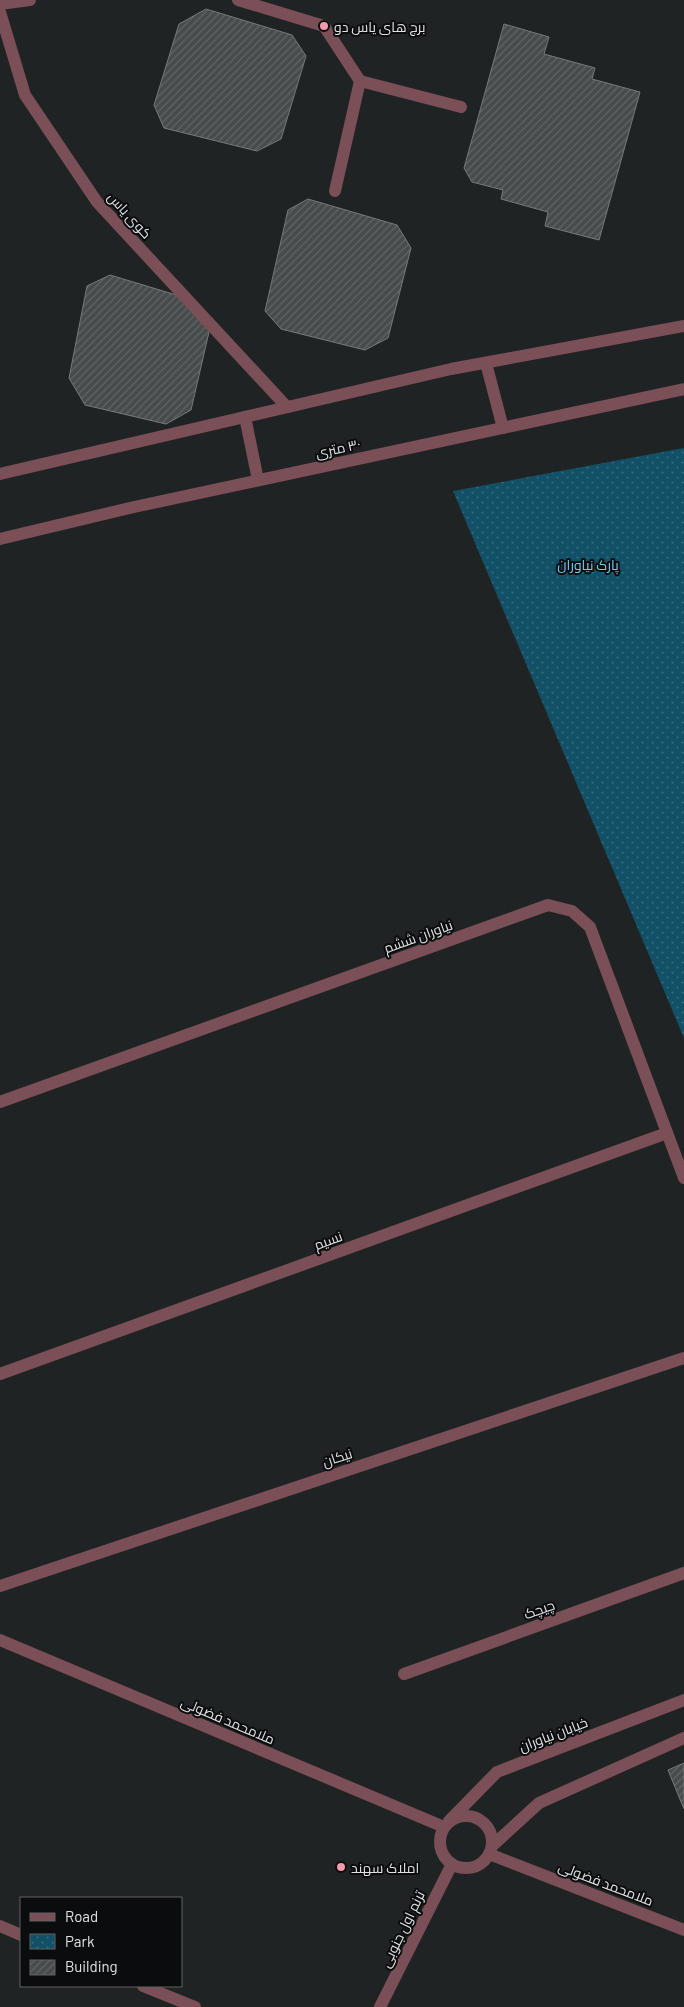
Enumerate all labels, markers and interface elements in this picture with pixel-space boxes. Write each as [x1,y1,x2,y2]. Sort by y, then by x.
place label: برج های یاس دو [334,18,426,36]
marker: برج های یاس دو [318,20,330,32]
street label: کوی یاس [105,188,155,242]
street label: ٣٠ متری [314,435,362,461]
park label: پارک نیاوران [557,556,619,575]
street label: نیاوران ششم [381,916,455,958]
street label: نسیم [311,1227,345,1255]
street label: نیکان [320,1444,354,1470]
street label: چیچک [521,1596,558,1624]
street label: ملامحمد فضولی [179,1693,277,1747]
street label: خیابان نیاوران [516,1713,590,1755]
street label: ملامحمد فضولی [556,1857,656,1909]
place label: املاک سهند [351,1859,419,1876]
marker: املاک سهند [335,1861,347,1873]
street label: ترنم اول جنوبی [376,1888,430,1971]
legend [20,1897,182,1987]
text: Road [65,1907,98,1925]
text: Park [65,1932,95,1950]
text: Building [65,1957,118,1975]

